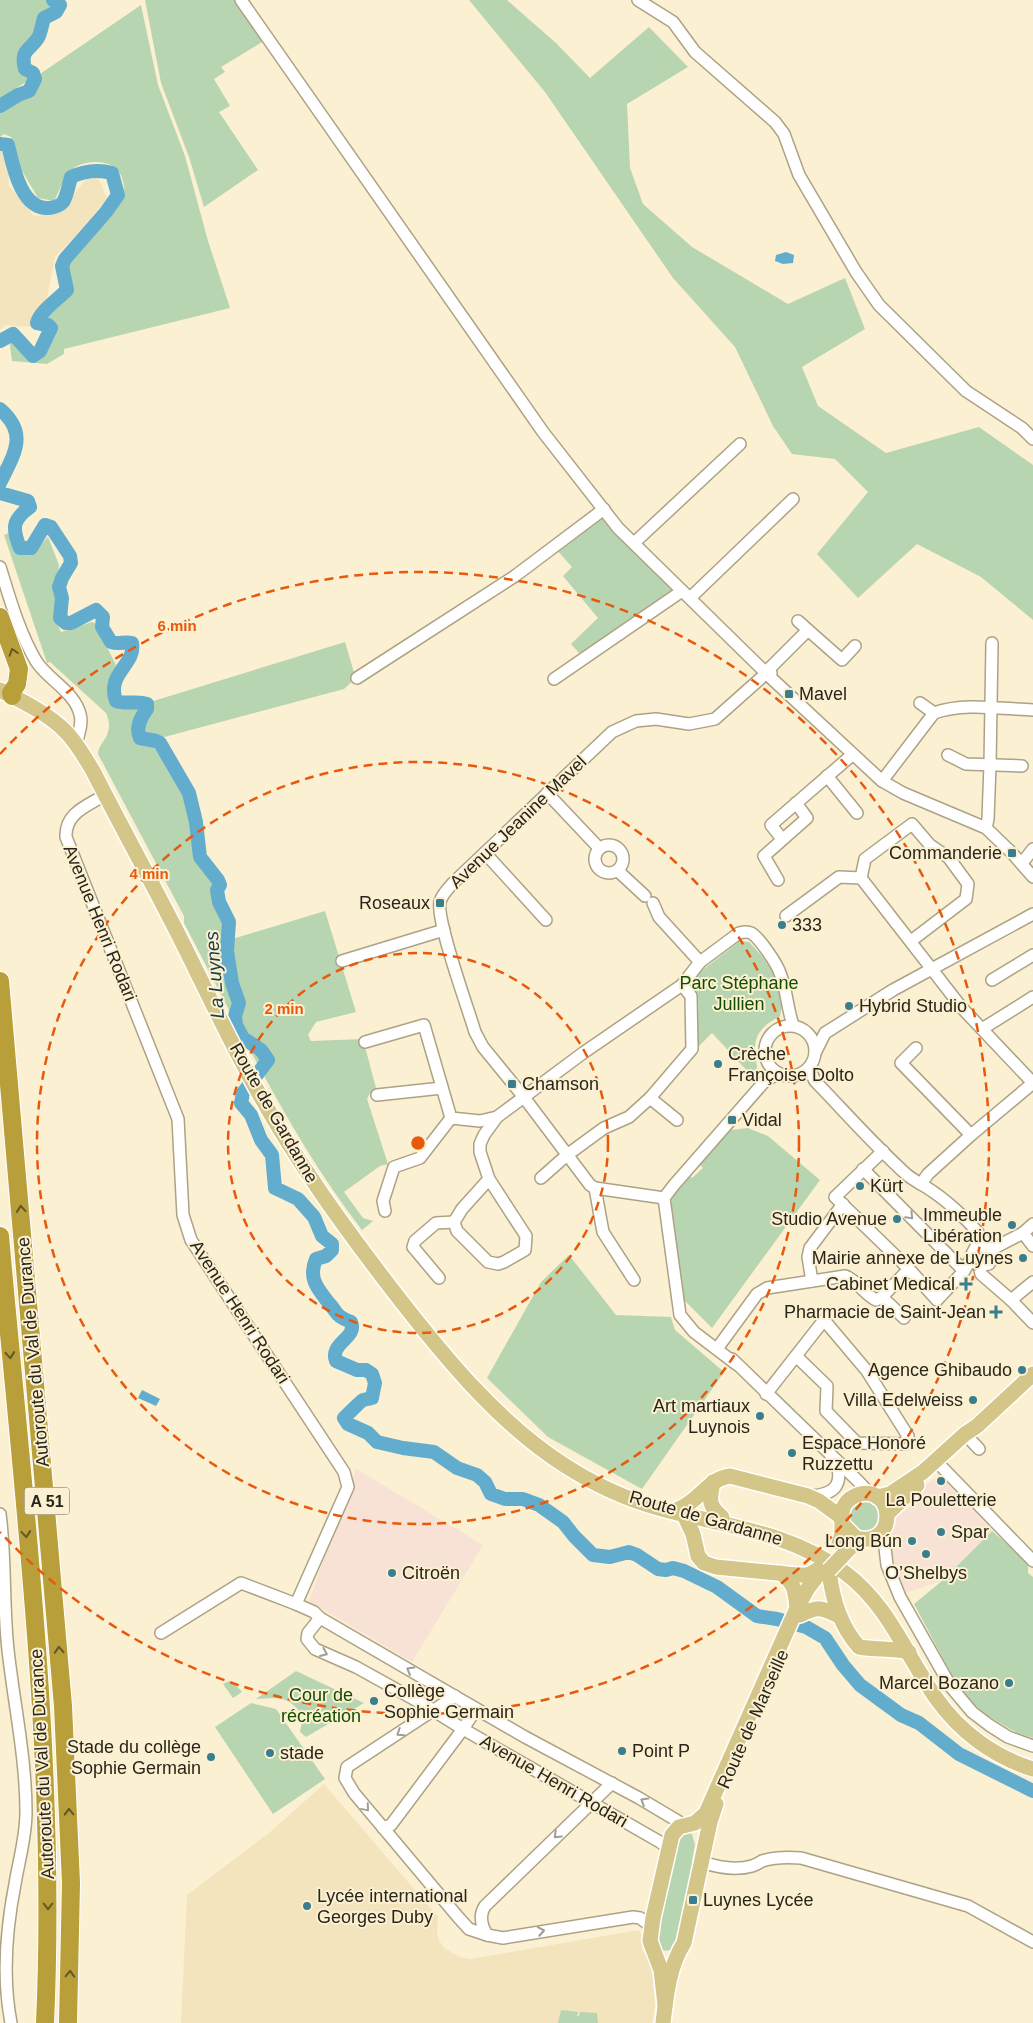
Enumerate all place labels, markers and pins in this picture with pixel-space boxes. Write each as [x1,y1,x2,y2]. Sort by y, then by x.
place label: Mavel [799,684,847,704]
marker: Mavel [783,688,795,700]
place label: Commanderie [889,843,1002,863]
marker: Commanderie [1006,847,1018,859]
place label: Roseaux [359,893,430,913]
marker: Roseaux [434,897,446,909]
place label: 333 [792,915,822,935]
marker: 333 [776,919,788,931]
place label: Hybrid Studio [859,996,967,1016]
marker: Hybrid Studio [843,1000,855,1012]
place label: Crèche Françoise Dolto [728,1044,854,1085]
marker: Crèche Françoise Dolto [712,1058,724,1070]
place label: Chamson [522,1074,599,1094]
marker: Chamson [506,1078,518,1090]
place label: Vidal [742,1110,782,1130]
marker: Vidal [726,1114,738,1126]
centre of rings [409,1134,427,1152]
place label: Kürt [870,1176,903,1196]
marker: Kürt [854,1180,866,1192]
place label: Immeuble Libération [923,1205,1002,1246]
place label: Studio Avenue [771,1209,887,1229]
marker: Studio Avenue [891,1213,903,1225]
marker: Immeuble Libération [1006,1219,1018,1231]
place label: Mairie annexe de Luynes [812,1248,1013,1268]
marker: Mairie annexe de Luynes [1017,1252,1029,1264]
place label: Cabinet Medical [826,1274,955,1294]
marker: Cabinet Medical [959,1277,973,1291]
place label: Pharmacie de Saint-Jean [784,1302,986,1322]
marker: Pharmacie de Saint-Jean [990,1306,1002,1318]
place label: Agence Ghibaudo [868,1360,1012,1380]
marker: Agence Ghibaudo [1016,1364,1028,1376]
place label: Villa Edelweiss [843,1390,963,1410]
marker: Villa Edelweiss [967,1394,979,1406]
place label: Art martiaux Luynois [653,1396,750,1437]
marker: Art martiaux Luynois [754,1410,766,1422]
place label: Espace Honoré Ruzzettu [802,1433,926,1474]
marker: Espace Honoré Ruzzettu [786,1447,798,1459]
marker: La Pouletterie [935,1475,947,1487]
place label: La Pouletterie [885,1490,997,1510]
place label: Spar [951,1522,989,1542]
marker: Spar [935,1526,947,1538]
place label: Long Bún [825,1531,902,1551]
marker: Long Bún [906,1535,918,1547]
marker: O’Shelbys [920,1548,932,1560]
place label: Citroën [402,1563,460,1583]
place label: O’Shelbys [885,1563,967,1583]
marker: Citroën [386,1567,398,1579]
place label: Marcel Bozano [879,1673,999,1693]
marker: Marcel Bozano [1003,1677,1015,1689]
place label: Collège Sophie Germain [384,1681,514,1722]
marker: Collège Sophie Germain [368,1695,380,1707]
place label: Stade du collège Sophie Germain [67,1737,201,1778]
place label: Point P [632,1741,690,1761]
place label: stade [280,1743,324,1763]
marker: Point P [616,1745,628,1757]
marker: stade [264,1747,276,1759]
marker: Stade du collège Sophie Germain [205,1751,217,1763]
place label: Lycée international Georges Duby [317,1886,467,1927]
place label: Luynes Lycée [703,1890,813,1910]
marker: Luynes Lycée [687,1894,699,1906]
marker: Lycée international Georges Duby [301,1900,313,1912]

